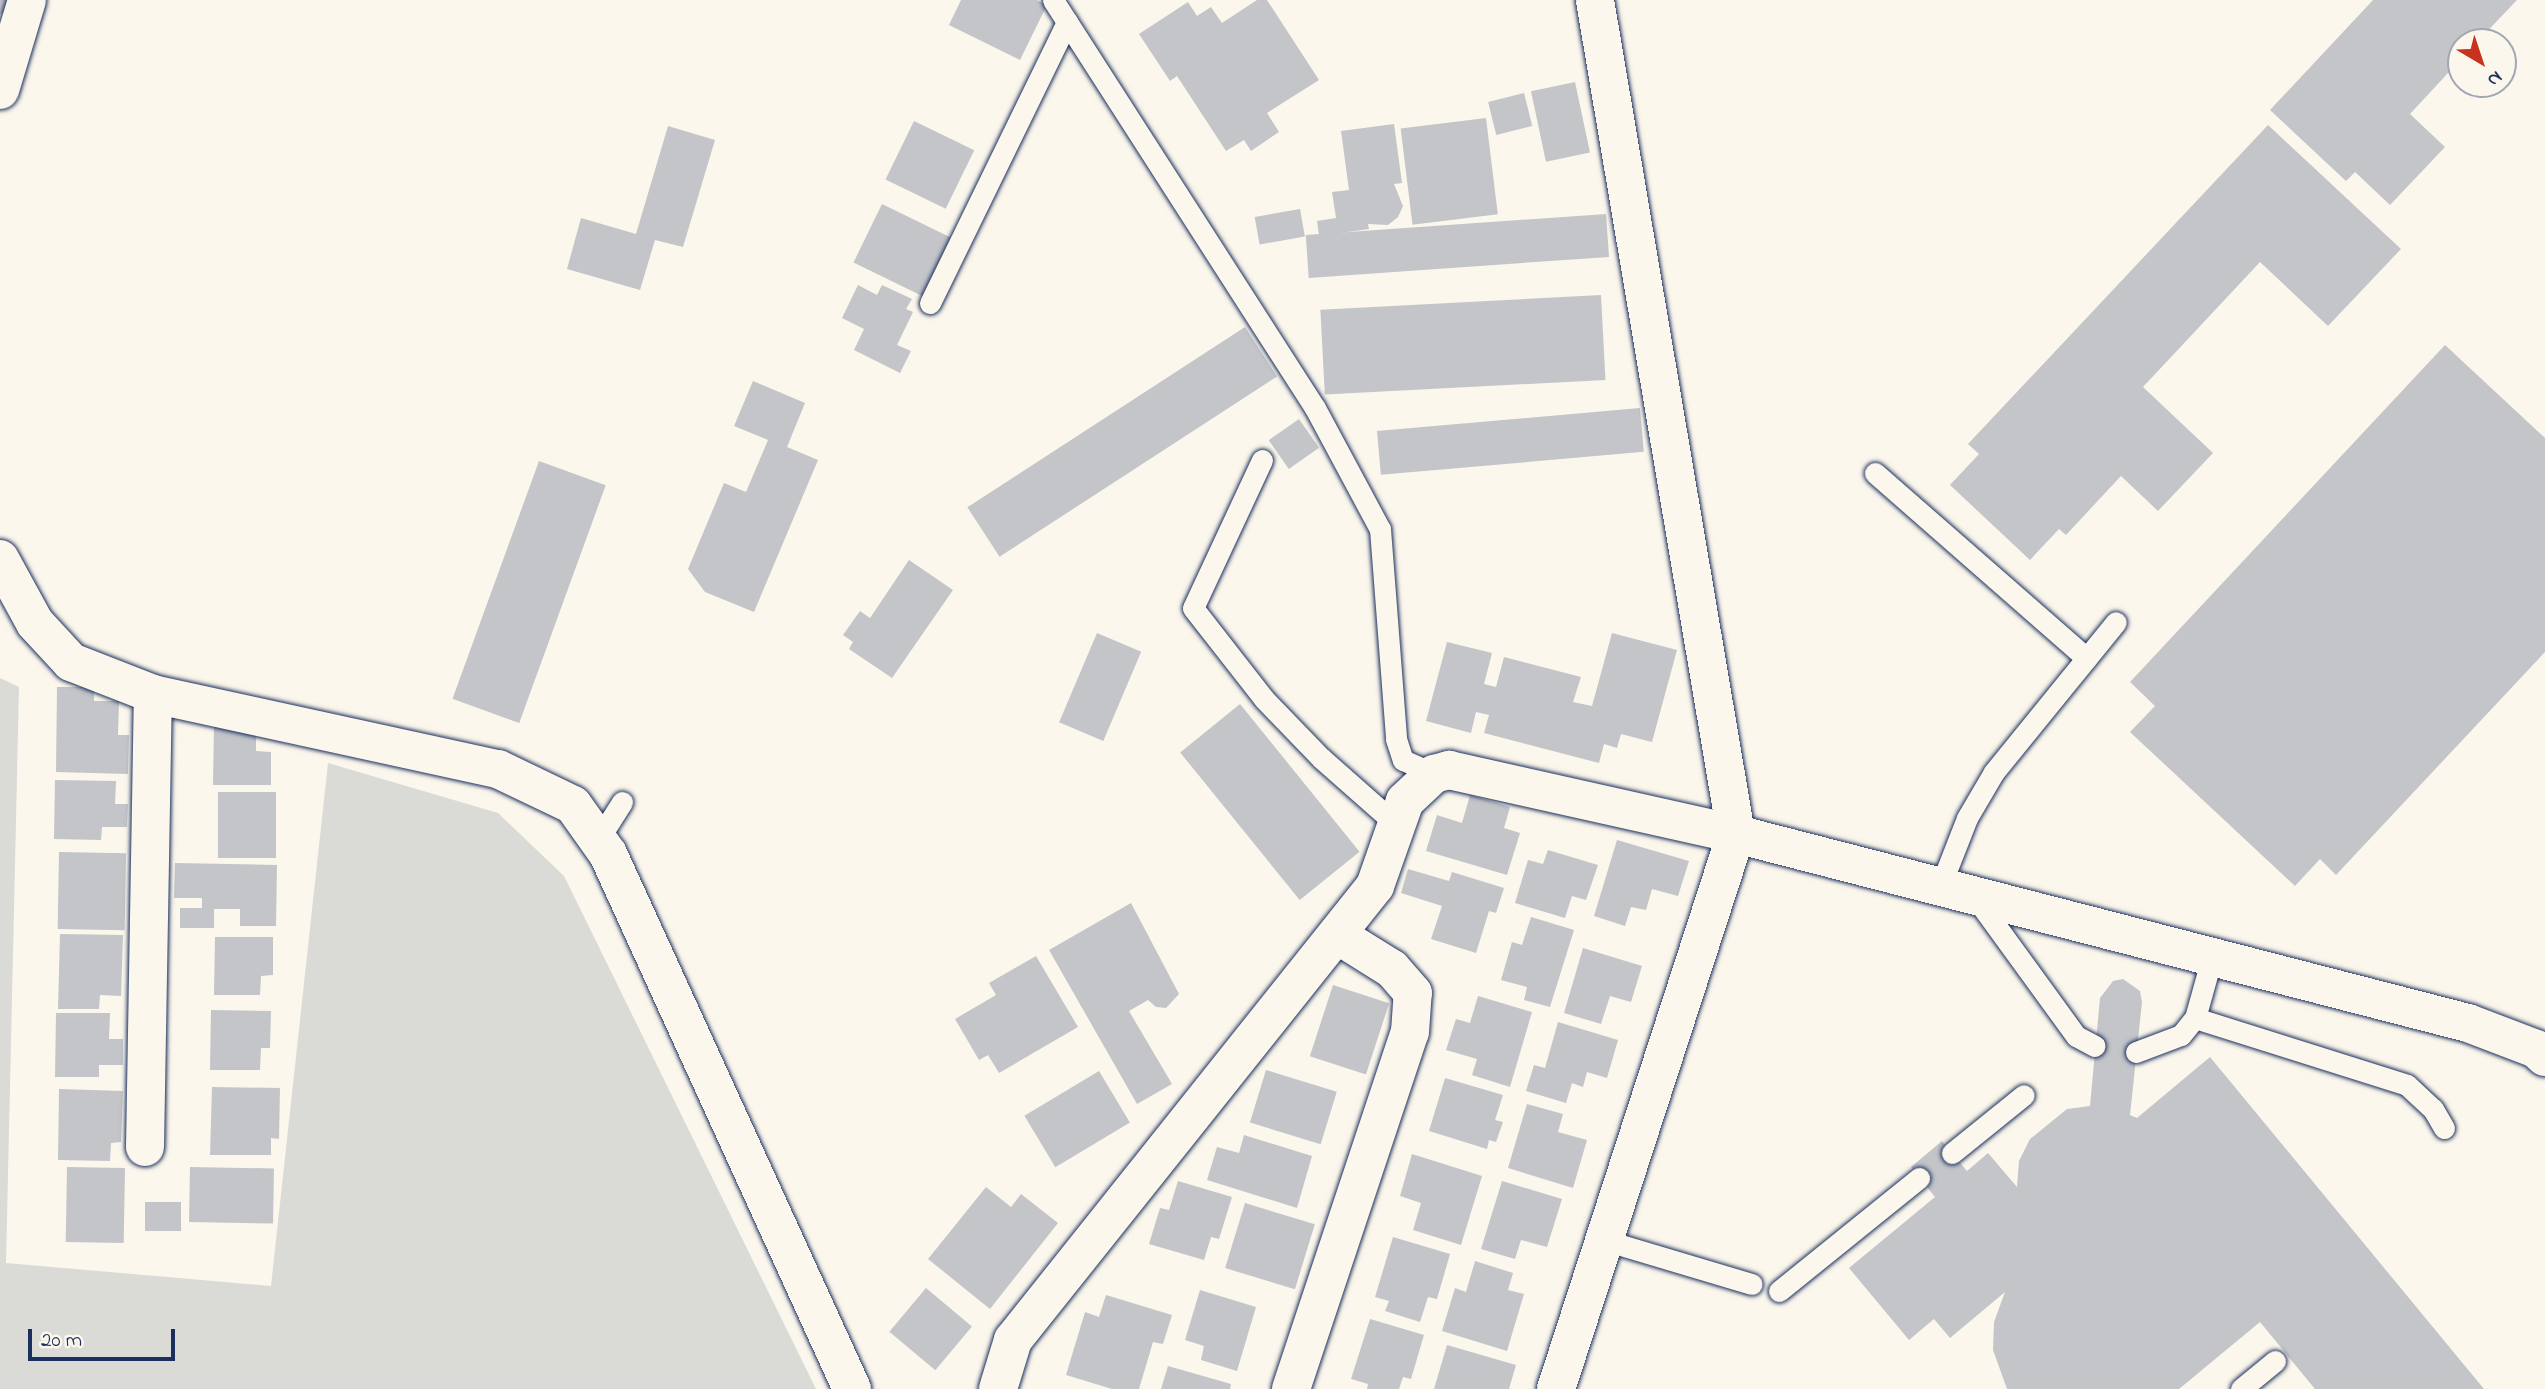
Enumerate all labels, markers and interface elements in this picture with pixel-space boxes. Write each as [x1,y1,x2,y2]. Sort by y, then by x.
north arrow [2447,28,2517,98]
text: N [2481,64,2508,93]
scale bar [32,1316,178,1360]
text: 20 m [41,1326,82,1356]

